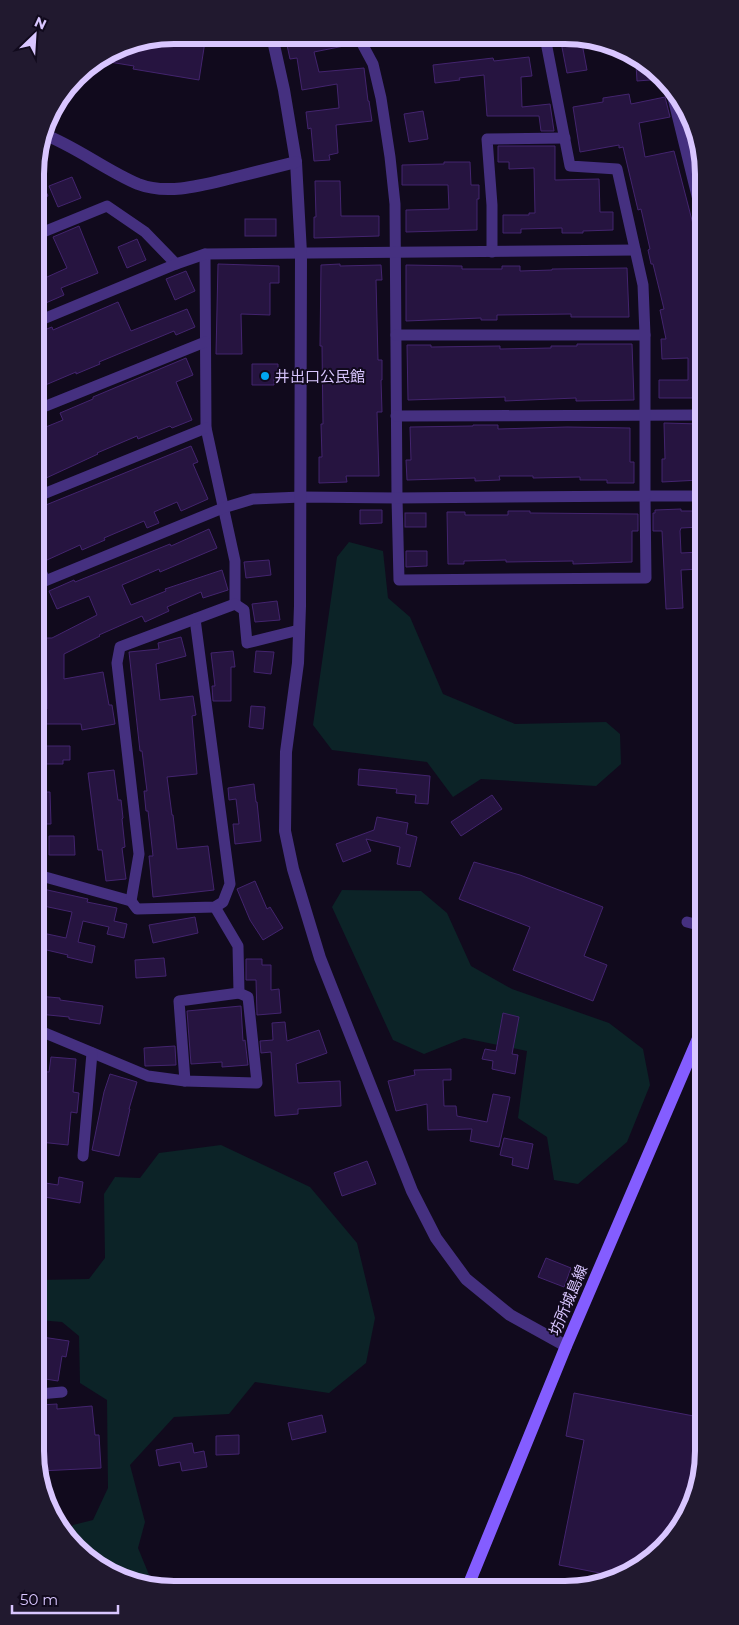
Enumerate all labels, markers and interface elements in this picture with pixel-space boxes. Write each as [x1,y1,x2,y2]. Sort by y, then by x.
north arrow [10,10,60,60]
text: N [32,13,49,34]
place label: 井出口公民館 [275,367,365,386]
marker: 井出口公民館 [259,370,271,382]
street label: 坊所城島線 [545,1262,591,1338]
scale bar [12,1582,119,1614]
text: 50 m [20,1590,58,1609]

